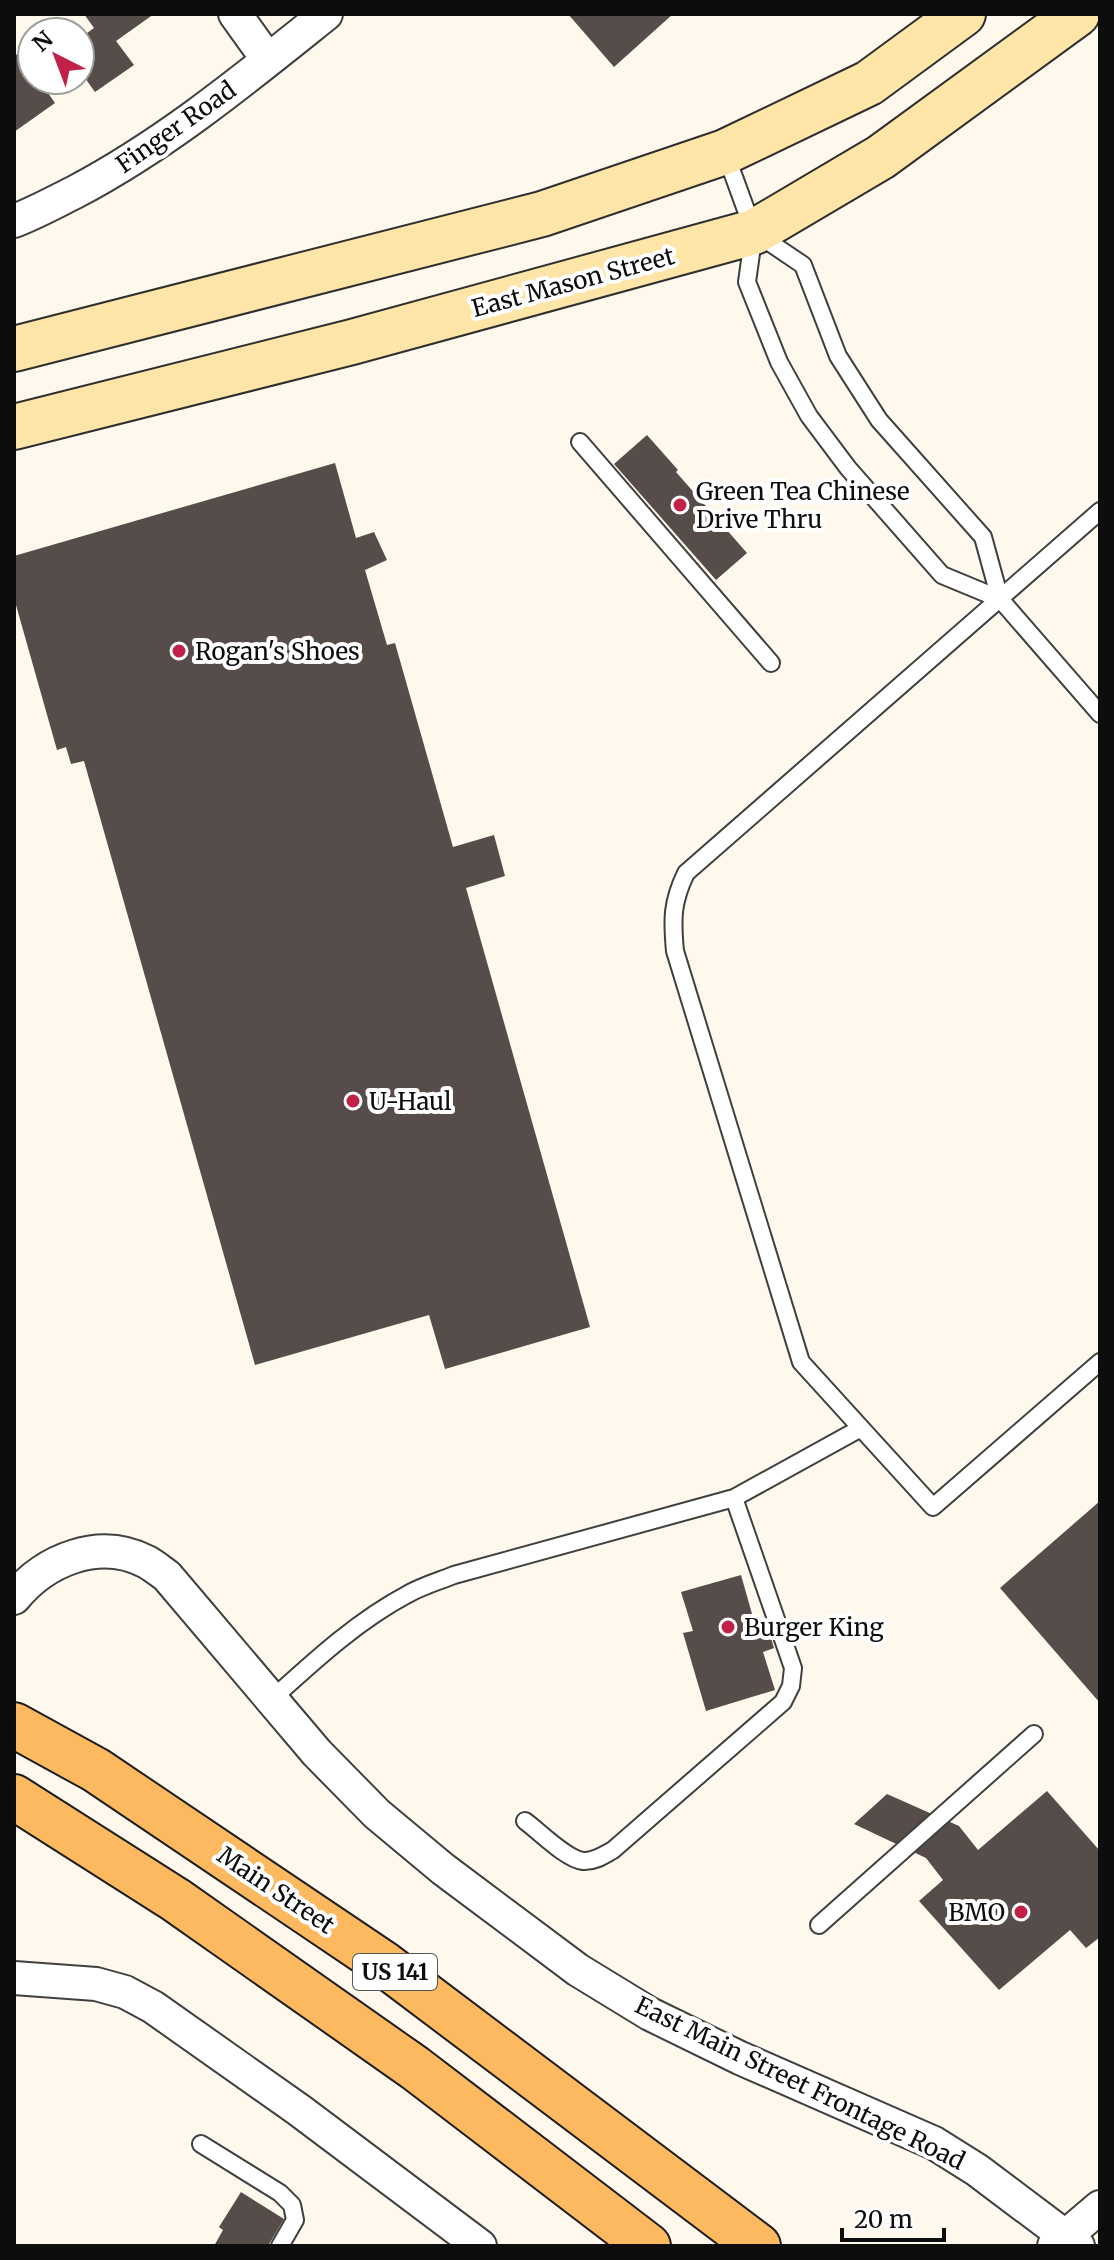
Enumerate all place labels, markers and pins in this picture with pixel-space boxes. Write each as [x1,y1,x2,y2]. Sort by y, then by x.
place label: Green Tea Chinese Drive Thru [696,476,910,535]
marker: Green Tea Chinese Drive Thru [671,496,689,514]
place label: Rogan's Shoes [195,636,360,667]
marker: Rogan's Shoes [170,642,188,660]
place label: U-Haul [369,1086,451,1117]
marker: U-Haul [344,1092,362,1110]
place label: Burger King [744,1612,884,1643]
marker: Burger King [719,1618,737,1636]
place label: BMO [948,1897,1005,1928]
marker: BMO [1012,1903,1030,1921]

